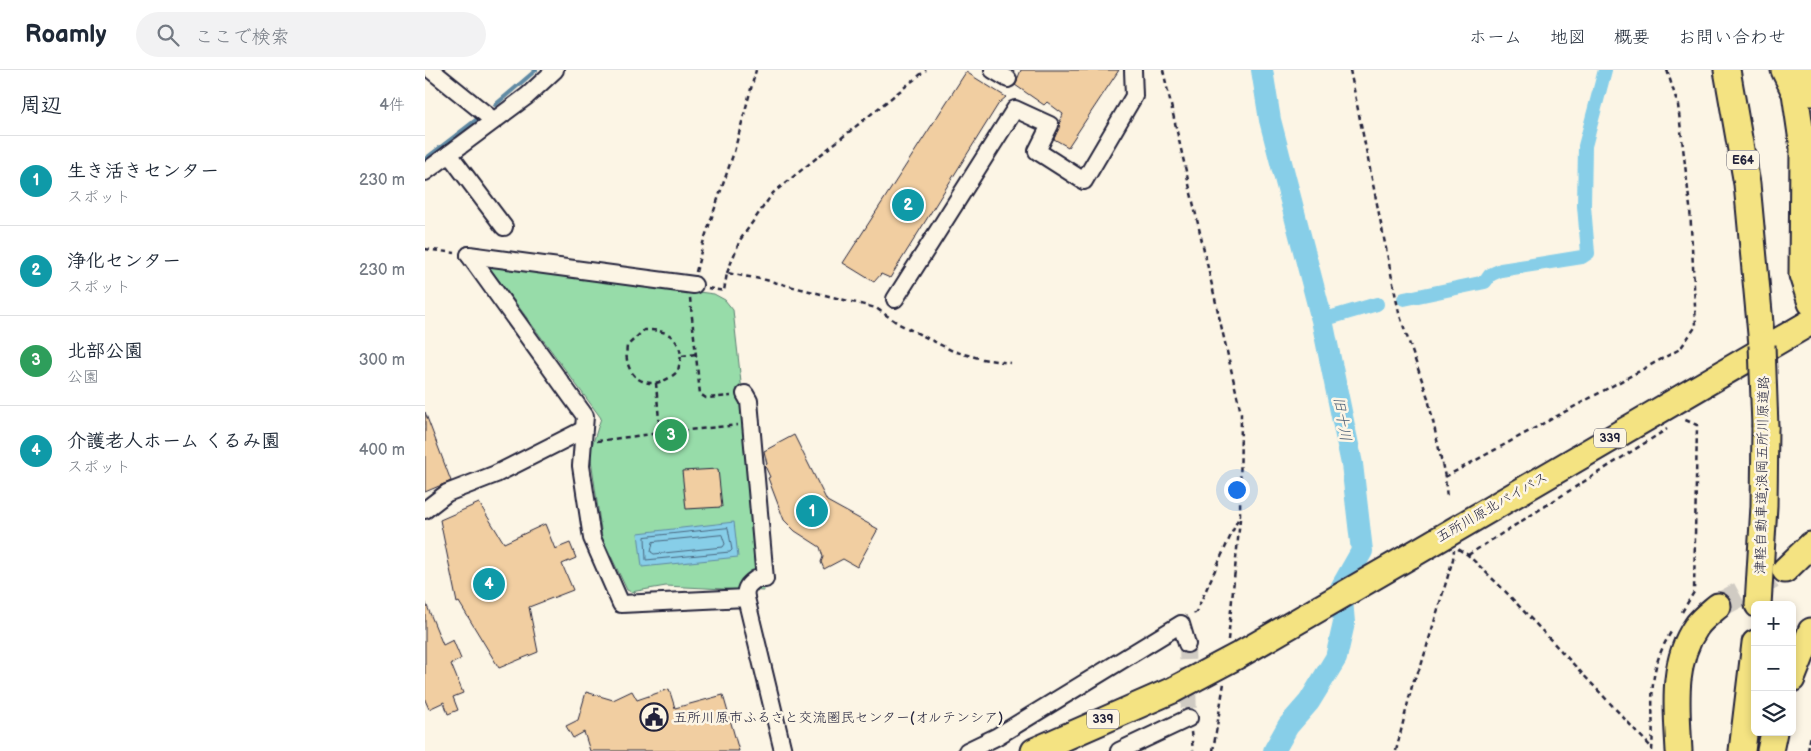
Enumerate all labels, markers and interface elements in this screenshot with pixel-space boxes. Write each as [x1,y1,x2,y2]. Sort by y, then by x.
search box [136,12,486,57]
text: Roamly [25,20,106,49]
icon: search [154,21,182,49]
text: ここで検索 [194,26,289,49]
text: ホーム [1469,27,1522,48]
text: 地図 [1550,27,1586,48]
text: 概要 [1614,27,1650,48]
text: お問い合わせ [1678,27,1786,48]
text: 周辺 [20,93,62,118]
text: 4件 [379,96,405,115]
road number: E64 [1727,150,1759,170]
text: 生き活きセンター [67,160,219,183]
text: 1 [33,171,39,190]
text: 230 m [359,171,405,190]
pin: 2 [892,186,924,224]
text: スポット [67,188,131,207]
text: 浄化センター [67,250,181,273]
text: 2 [31,261,41,280]
text: 230 m [359,261,405,280]
text: スポット [67,278,131,297]
text: 北部公園 [67,340,143,363]
text: 3 [31,351,41,370]
text: 300 m [359,351,405,370]
text: 公園 [67,368,99,387]
street label: 津軽自動車道;浪岡五所川原道路 [1752,375,1772,575]
water label: 旧十川 [1329,395,1355,443]
pin: 3 [655,416,687,454]
road number: 339 [1594,428,1626,448]
text: 介護老人ホーム くるみ園 [67,430,280,453]
text: 4 [31,441,41,460]
text: 400 m [359,441,405,460]
text: スポット [67,458,131,477]
street label: 五所川原北バイパス [1433,468,1551,546]
your location [1224,477,1250,503]
pin: 1 [796,492,828,530]
pin: 4 [473,565,505,603]
map controls [1751,601,1796,736]
button: + [1751,601,1796,646]
button: − [1751,646,1796,691]
button: layers [1751,691,1796,736]
public building icon: 五所川原市ふるさと交流圏民センター(オルテンシア) [639,702,669,732]
place label: 五所川原市ふるさと交流圏民センター(オルテンシア) [673,709,1003,726]
road number: 339 [1087,710,1119,729]

